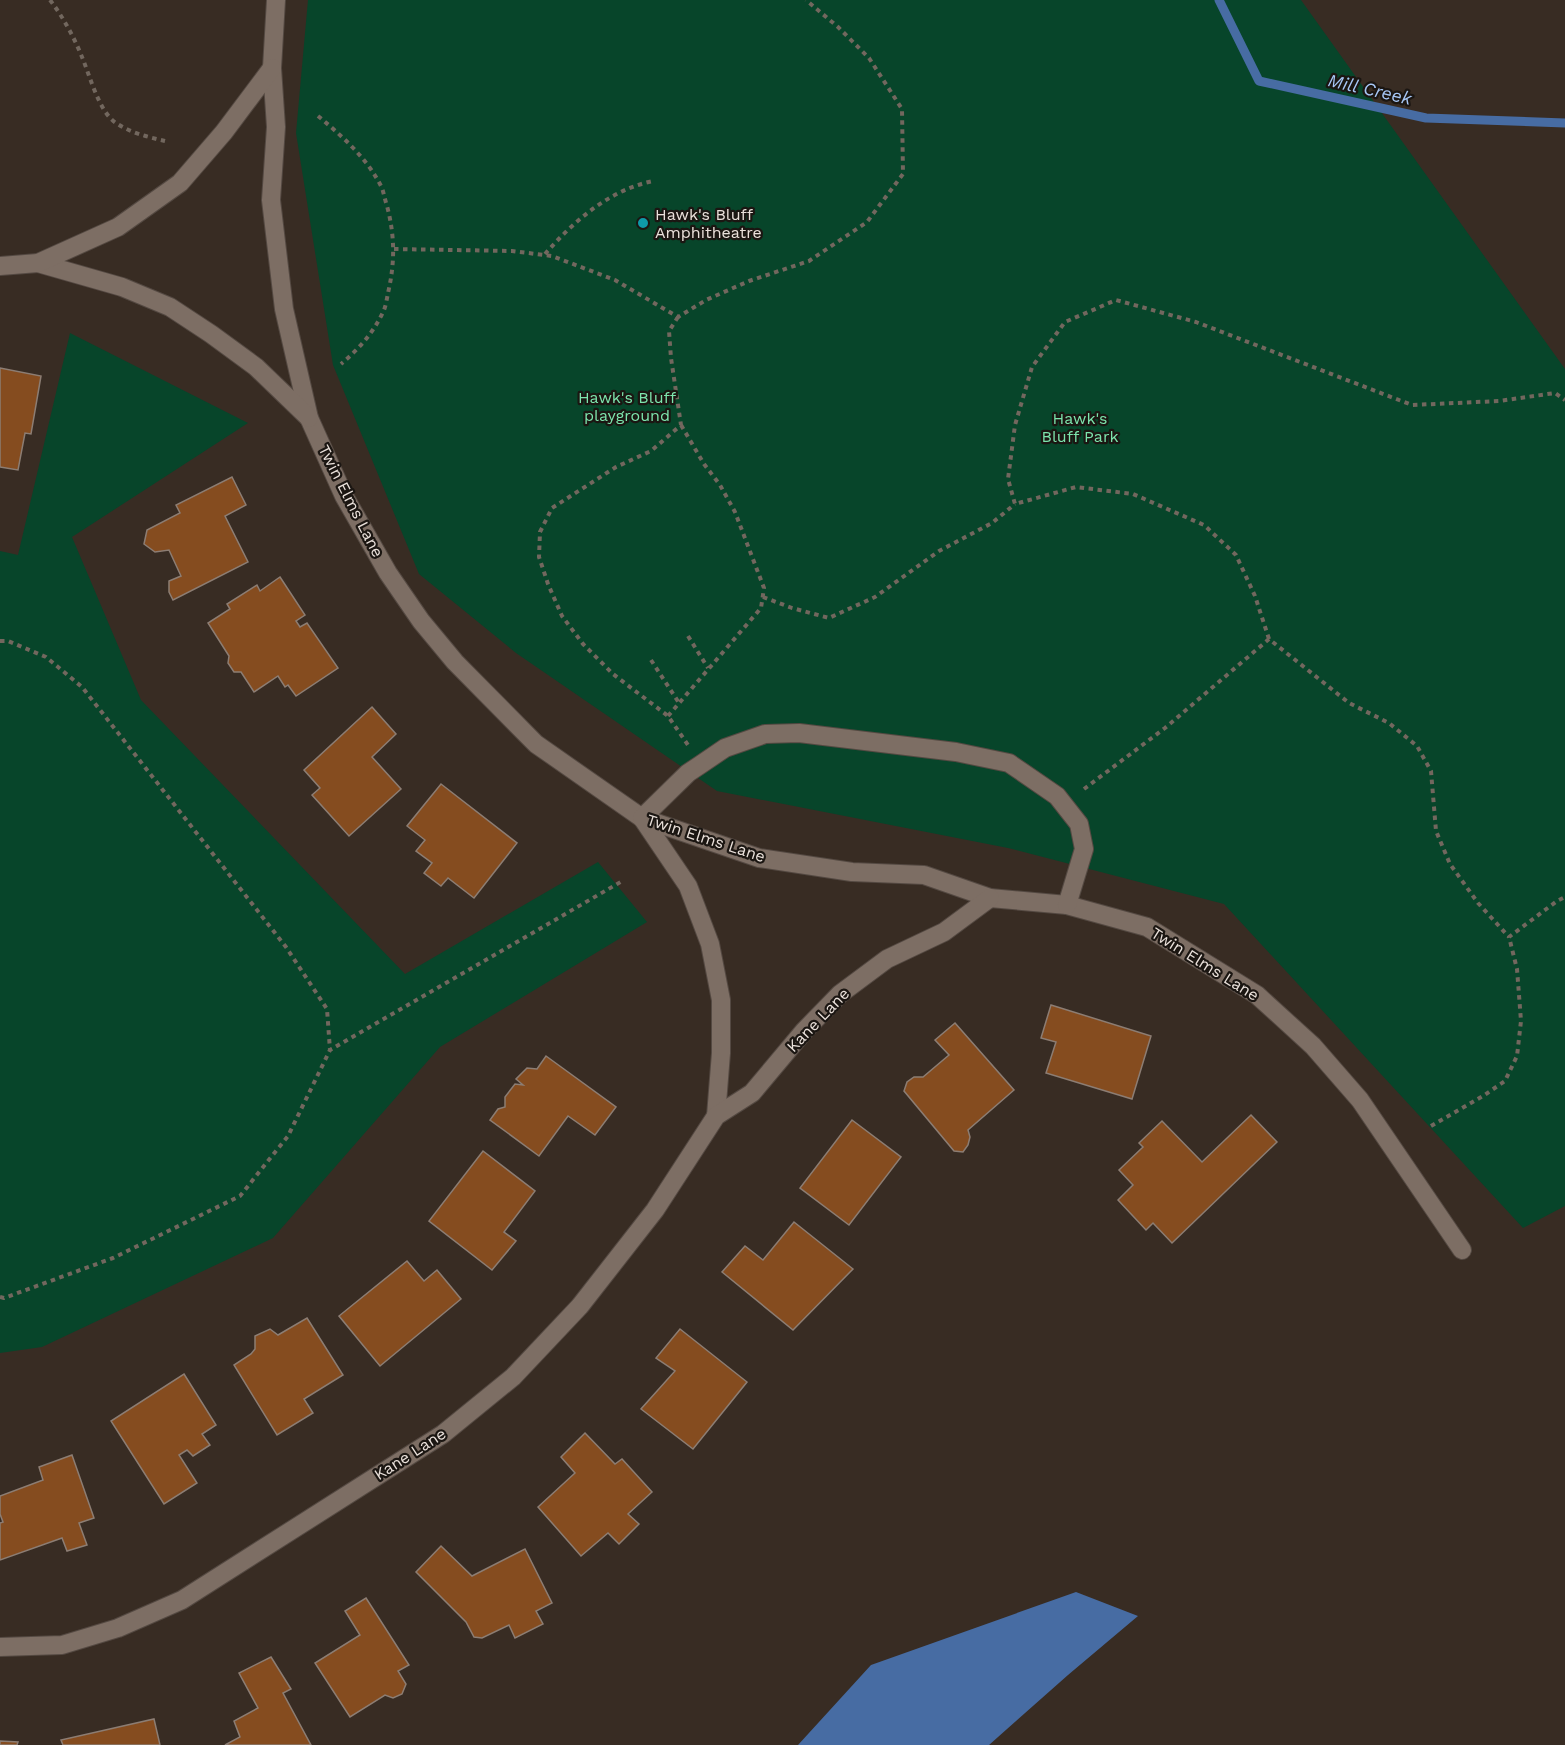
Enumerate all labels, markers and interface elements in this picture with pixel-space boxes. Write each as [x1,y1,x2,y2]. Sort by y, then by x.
water label: Mill Creek [1326,69,1415,109]
place label: Hawk's Bluff Amphitheatre [655,205,762,242]
marker: Hawk's Bluff Amphitheatre [636,216,650,230]
park label: Hawk's Bluff playground [578,388,677,425]
park label: Hawk's Bluff Park [1041,409,1119,446]
street label: Twin Elms Lane [314,442,388,560]
street label: Twin Elms Lane [644,810,768,866]
street label: Twin Elms Lane [1148,923,1262,1005]
street label: Kane Lane [783,984,853,1056]
street label: Kane Lane [371,1424,449,1484]

